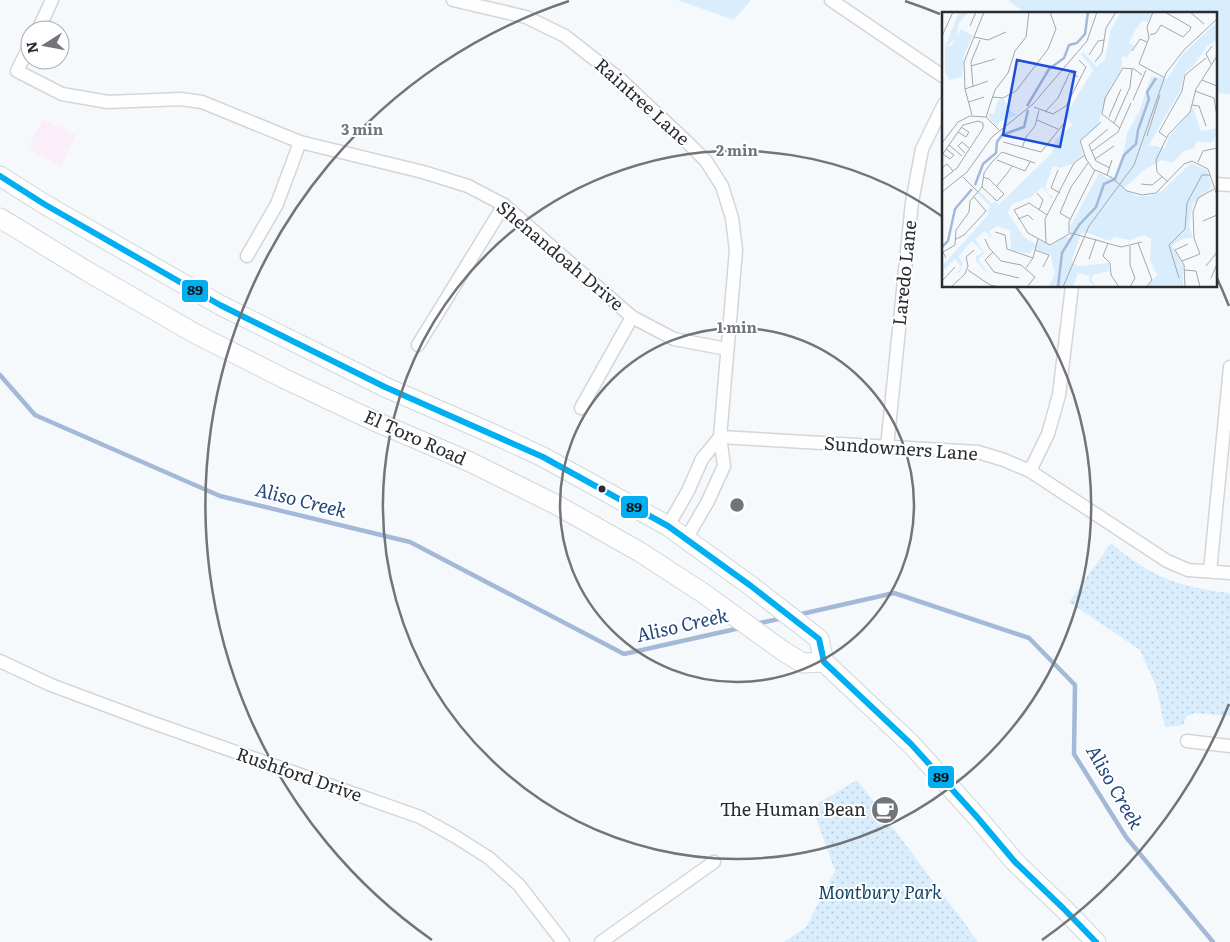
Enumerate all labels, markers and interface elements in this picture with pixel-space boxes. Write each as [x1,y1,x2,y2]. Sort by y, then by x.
inset map [942,12,1218,288]
north arrow [20,20,70,70]
text: N [20,40,42,55]
street label: Raintree Lane [590,51,696,151]
text: 3 min [341,117,384,140]
text: 2 min [716,138,759,161]
street label: Shenandoah Drive [491,193,630,316]
street label: Laredo Lane [885,219,922,327]
line badge: 89 [181,279,209,303]
text: 89 [187,279,203,299]
text: 1 min [717,315,758,338]
street label: El Toro Road [360,402,471,471]
street label: Sundowners Lane [823,429,979,466]
water label: Aliso Creek [252,474,351,524]
unlabelled marker [597,484,607,494]
line badge: 89 [620,495,649,519]
text: 89 [626,496,642,516]
centre of rings [728,496,746,514]
water label: Aliso Creek [633,600,731,648]
street label: Rushford Drive [233,739,366,808]
water label: Aliso Creek [1080,739,1152,834]
line badge: 89 [927,765,955,789]
text: 89 [933,766,949,786]
place label: The Human Bean [720,795,866,822]
cafe icon: The Human Bean [870,795,900,825]
park label: Montbury Park [818,878,942,905]

